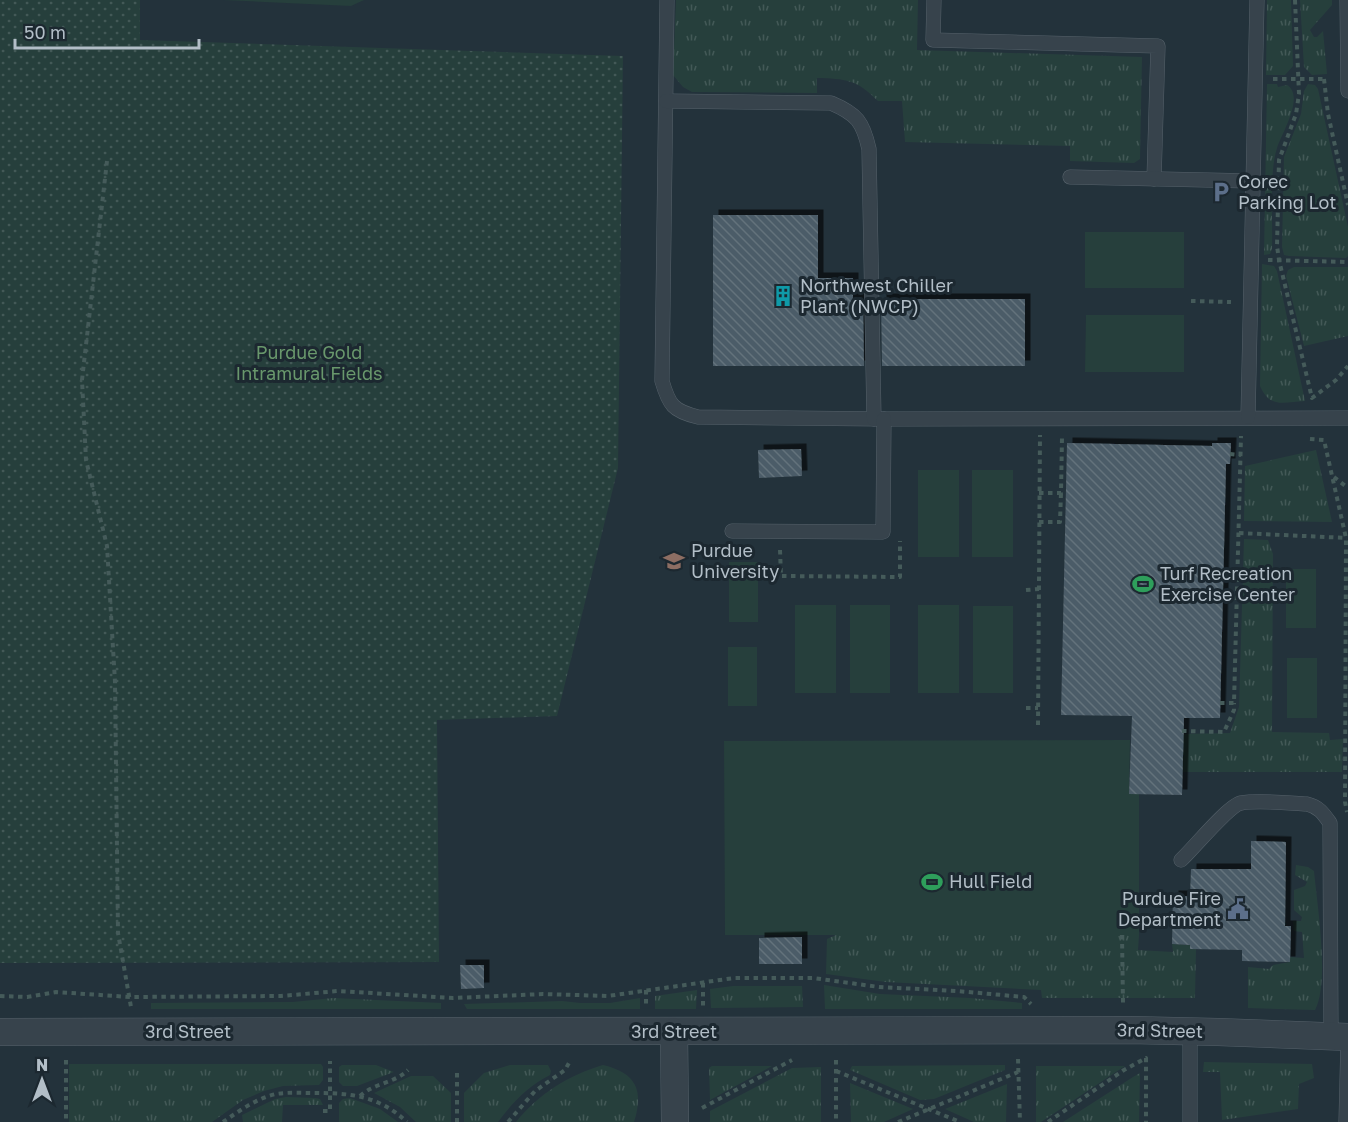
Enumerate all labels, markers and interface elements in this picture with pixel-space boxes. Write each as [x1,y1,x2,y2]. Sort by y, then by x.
scale bar [15,12,200,50]
text: 50 m [24,21,66,43]
place label: Corec Parking Lot [1238,170,1337,213]
parking icon: Corec Parking Lot [1209,180,1233,204]
place label: Northwest Chiller Plant (NWCP) [800,274,953,317]
building icon: Northwest Chiller Plant (NWCP) [771,284,795,308]
park label: Purdue Gold Intramural Fields [235,341,383,384]
place label: Purdue University [691,539,779,582]
school or university icon: Purdue University [662,549,686,573]
place label: Turf Recreation Exercise Center [1160,562,1295,605]
sports icon: Turf Recreation Exercise Center [1131,572,1155,596]
sports icon: Hull Field [920,870,944,894]
place label: Hull Field [949,870,1032,892]
place label: Purdue Fire Department [1118,887,1221,930]
public building icon: Purdue Fire Department [1226,897,1250,921]
street label: 3rd Street [1117,1018,1203,1042]
street label: 3rd Street [145,1020,231,1042]
street label: 3rd Street [631,1020,717,1042]
north arrow [12,1050,72,1110]
text: N [36,1055,48,1075]

